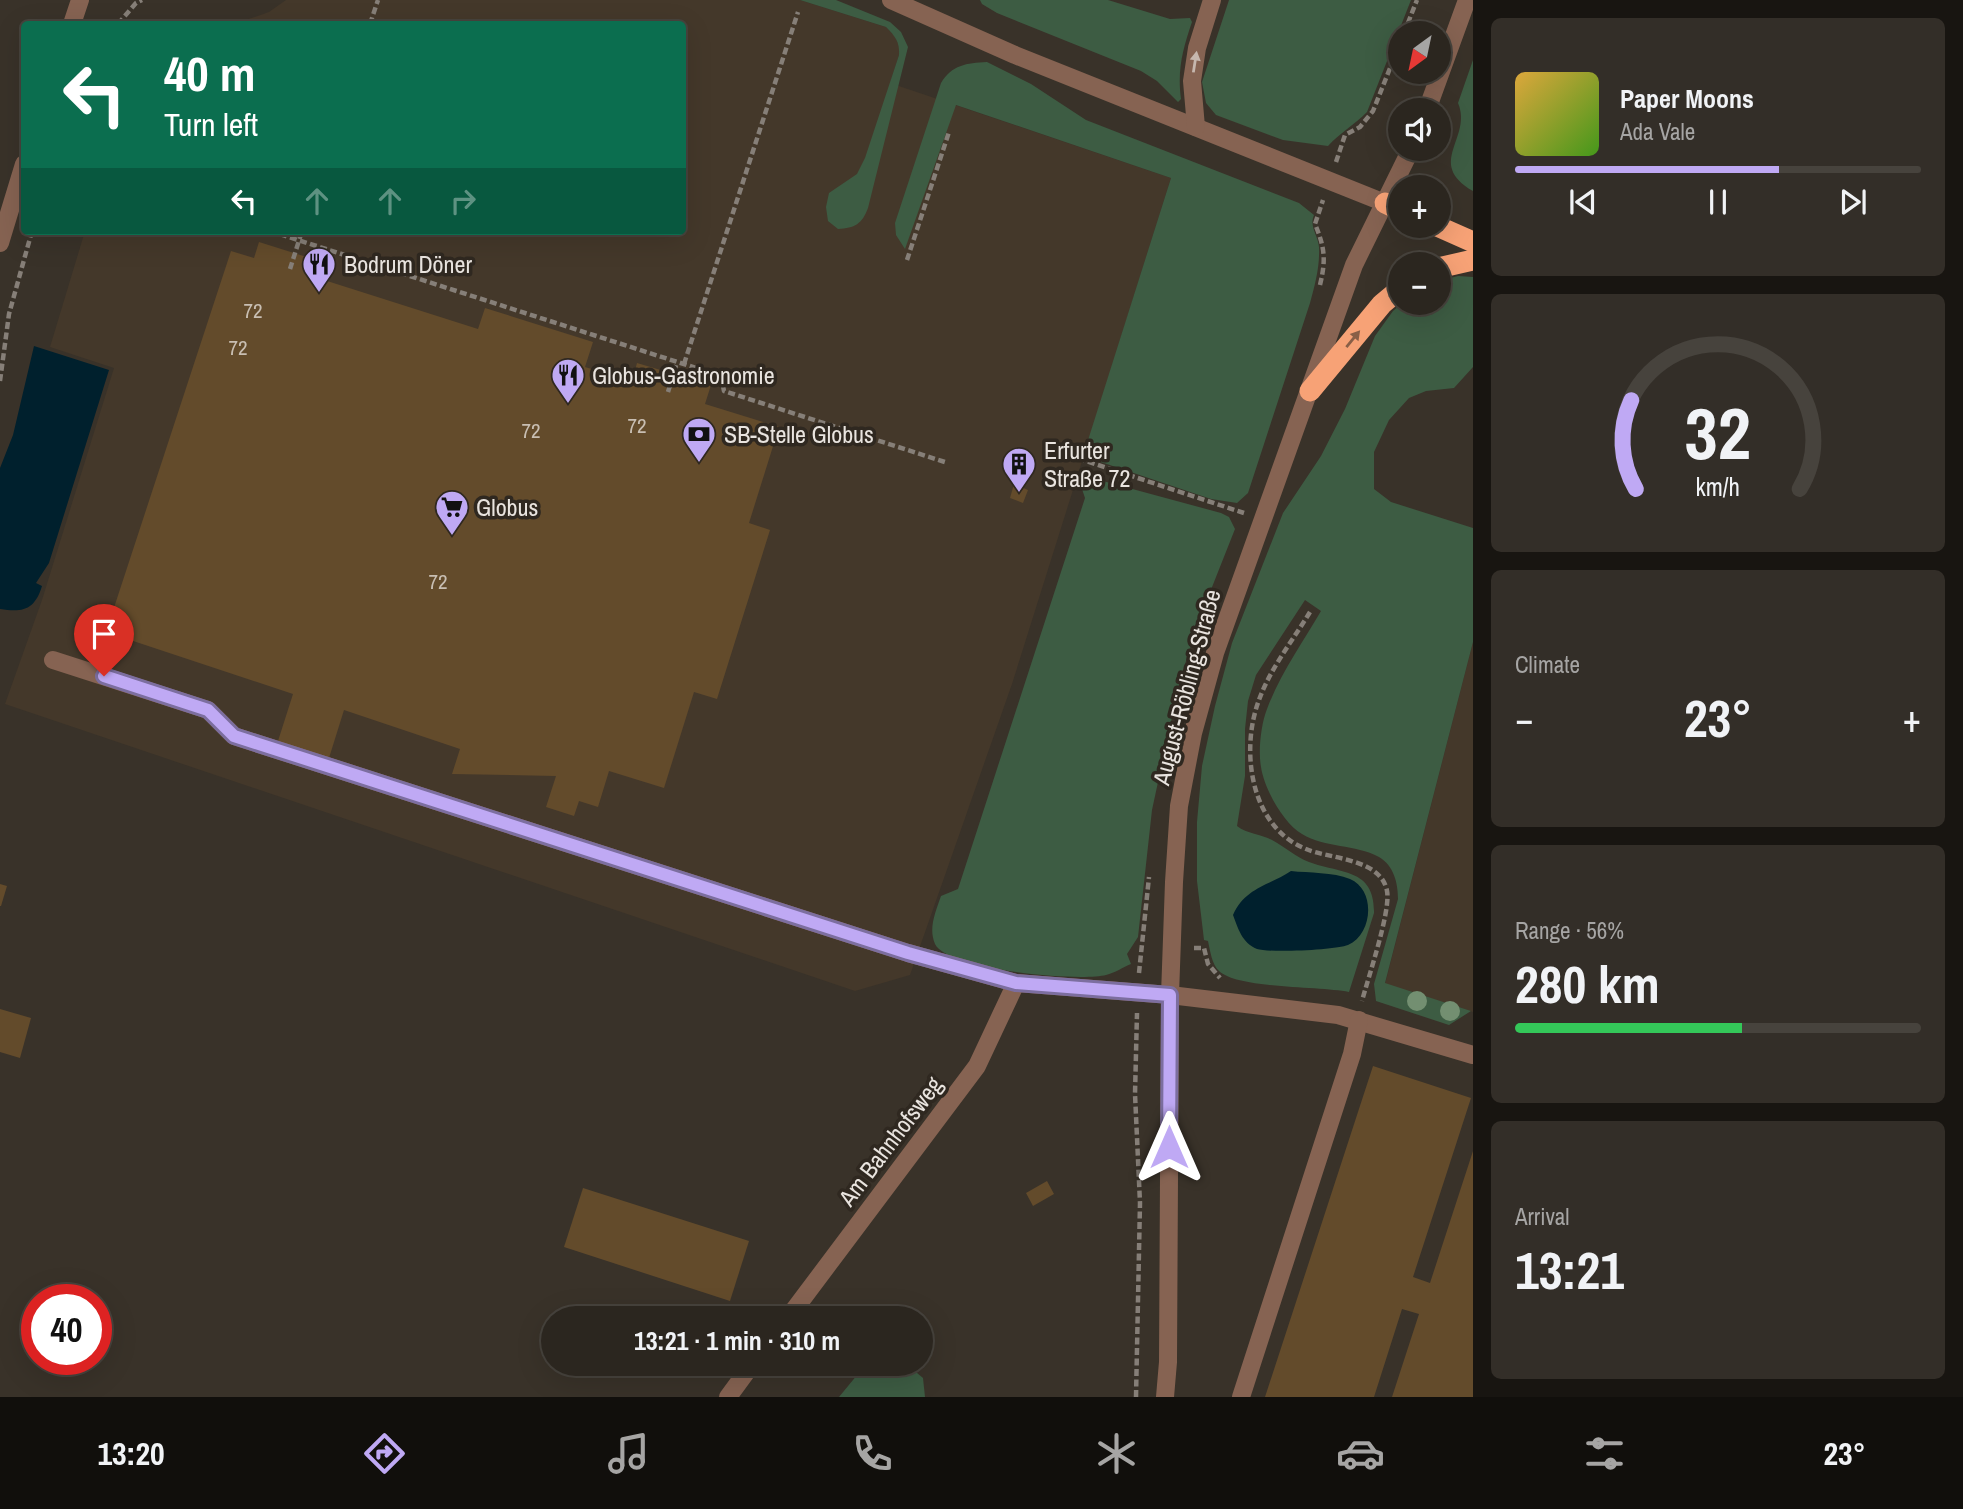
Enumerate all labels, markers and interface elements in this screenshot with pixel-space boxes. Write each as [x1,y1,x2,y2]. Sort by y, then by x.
north arrow [1388,21,1451,84]
map controls [1388,21,1451,315]
text: 40 m [164,40,256,106]
icon: left [49,49,140,140]
one-way arrow [1190,51,1201,73]
text: Paper Moons [1620,81,1754,116]
button: sound [1388,98,1451,161]
text: Turn left [164,103,258,146]
text: Ada Vale [1620,116,1695,147]
button: + [1388,175,1451,238]
icon: left [225,182,263,220]
icon: ahead [298,182,336,220]
icon: ahead [371,182,409,220]
icon: right [444,182,482,220]
icon: previous [1564,183,1602,221]
icon: pause [1699,183,1737,221]
icon: next [1834,183,1872,221]
restaurant icon: Bodrum Döner [300,245,338,294]
place label: Bodrum Döner [344,248,472,280]
button: − [1388,252,1451,315]
house number: 72 [243,296,263,325]
one-way arrow [1346,330,1361,348]
house number: 72 [228,333,248,362]
restaurant icon: Globus-Gastronomie [549,356,587,405]
place label: Globus-Gastronomie [592,359,775,391]
text: 32 [1685,384,1751,482]
house number: 72 [627,411,647,440]
bank icon: SB-Stelle Globus [680,415,718,464]
house number: 72 [521,416,541,445]
place label: SB-Stelle Globus [724,418,874,450]
place label: Erfurter Straße 72 [1044,434,1130,494]
building icon: Erfurter Straße 72 [1000,445,1038,494]
text: km/h [1696,469,1740,503]
supermarket icon: Globus [433,488,471,537]
place label: Globus [476,491,538,523]
house number: 72 [428,567,448,596]
street label: August-Röbling-Straße [1144,586,1228,789]
pin [74,604,134,676]
icon: arrive [85,615,123,653]
text: Climate [1515,649,1580,680]
text: 23° [1684,683,1752,753]
text: − [1515,693,1533,744]
text: + [1903,693,1921,744]
text: Range · 56% [1515,915,1624,946]
text: 280 km [1515,949,1660,1019]
street label: Am Bahnhofsweg [830,1070,949,1213]
position arrow [1132,1110,1206,1184]
text: Arrival [1515,1201,1570,1232]
text: 13:21 [1515,1235,1624,1305]
speed limit sign: 40 [21,1284,112,1375]
text: 13:21 · 1 min · 310 m [634,1323,840,1358]
icon: directions [360,1429,409,1478]
icon: music [604,1429,653,1478]
icon: phone [848,1429,897,1478]
icon: climate [1092,1429,1141,1478]
icon: car [1336,1429,1385,1478]
icon: filters [1580,1429,1629,1478]
text: 13:20 [97,1432,165,1475]
text: 23° [1823,1432,1865,1475]

